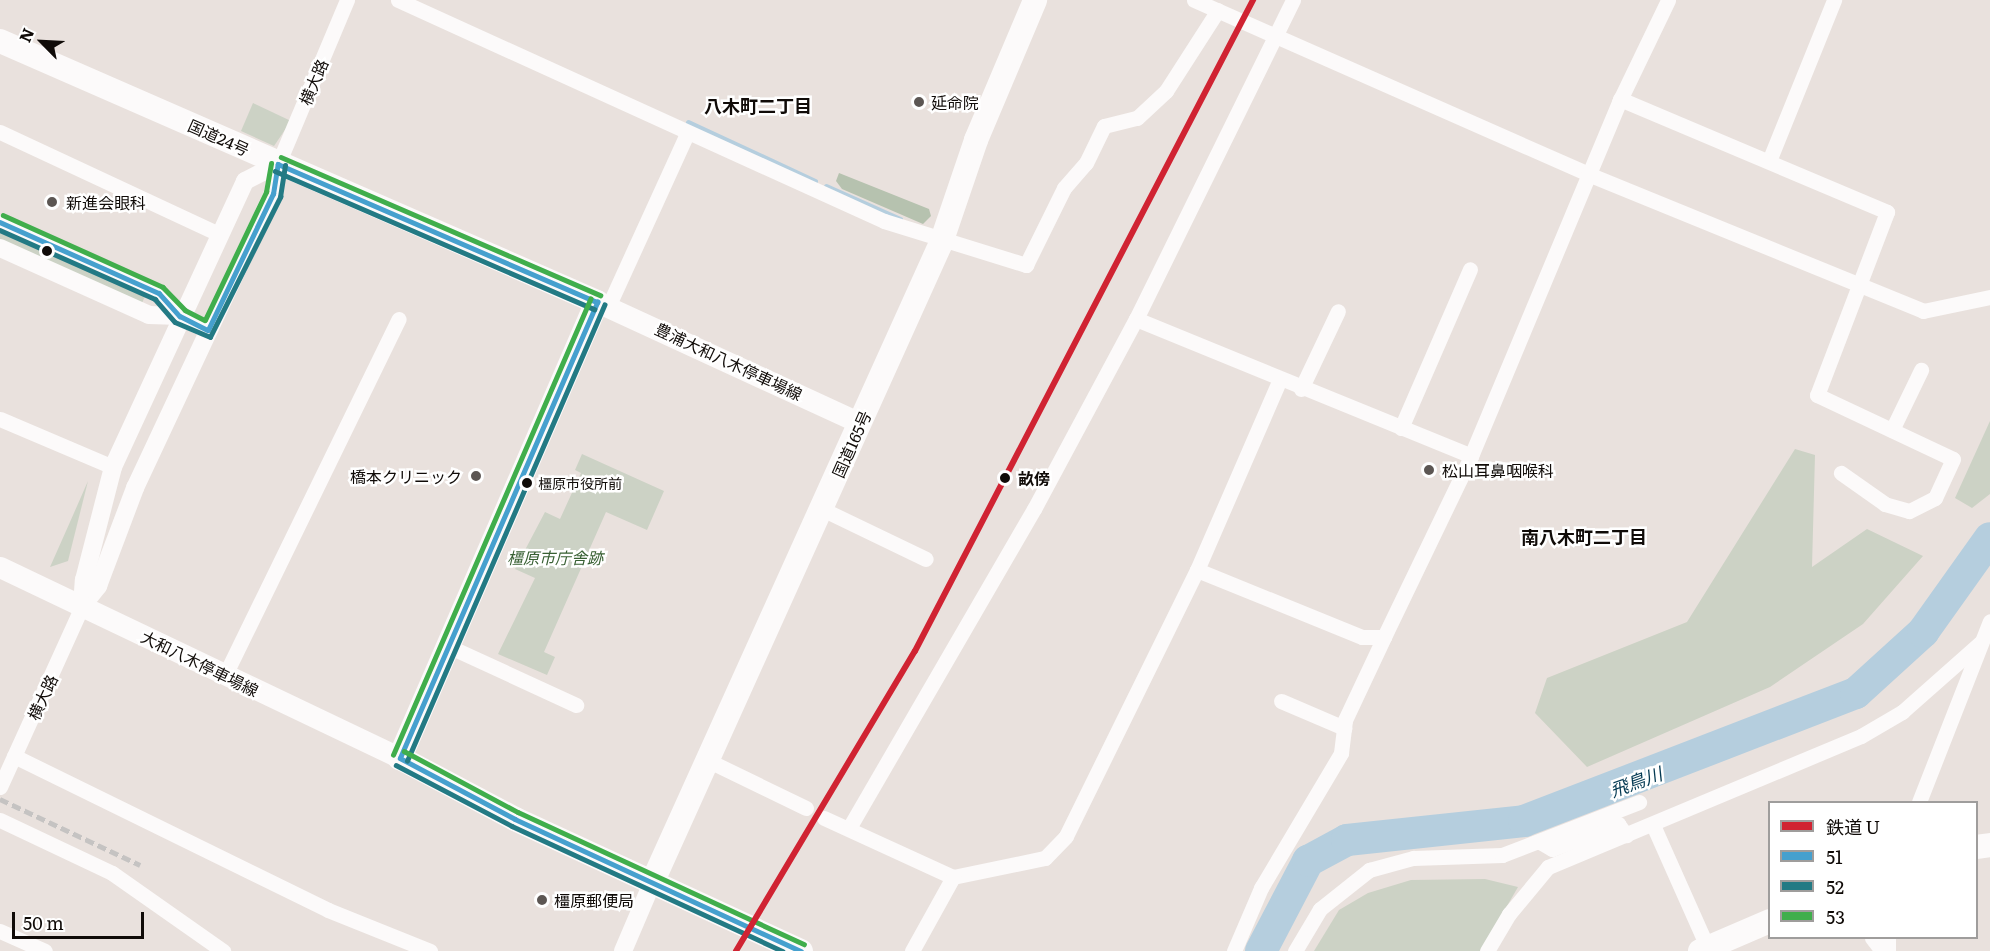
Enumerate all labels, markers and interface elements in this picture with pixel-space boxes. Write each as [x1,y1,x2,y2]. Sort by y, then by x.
north arrow [12,12,72,72]
text: N [12,24,39,46]
street label: 横大路 [295,56,331,108]
place label: 延命院 [931,92,979,112]
district label: 八木町二丁目 [704,95,812,117]
marker: 延命院 [912,95,926,109]
street label: 国道24号 [185,115,253,159]
place label: 新進会眼科 [66,192,146,212]
marker: 新進会眼科 [43,193,61,211]
unlabelled marker [41,245,53,257]
street label: 豊浦大和八木停車場線 [652,318,806,404]
street label: 国道165号 [828,408,874,480]
place label: 松山耳鼻咽喉科 [1442,460,1554,480]
marker: 松山耳鼻咽喉科 [1420,461,1438,479]
place label: 橋本クリニック [350,466,462,486]
marker: 橋本クリニック [467,467,485,485]
place label: 畝傍 [1018,468,1050,488]
marker: 畝傍 [996,469,1014,487]
place label: 橿原市役所前 [538,475,622,491]
marker: 橿原市役所前 [521,477,533,489]
district label: 南八木町二丁目 [1521,526,1647,548]
park label: 橿原市庁舎跡 [507,547,603,567]
street label: 大和八木停車場線 [138,626,262,700]
street label: 横大路 [23,671,61,723]
water label: 飛鳥川 [1607,763,1665,801]
legend [1768,801,1978,939]
text: 鉄道 U [1826,813,1880,840]
text: 51 [1826,843,1842,870]
text: 52 [1826,873,1844,900]
place label: 橿原郵便局 [554,890,634,910]
marker: 橿原郵便局 [535,893,549,907]
scale bar [15,900,147,938]
text: 53 [1826,903,1845,930]
text: 50 m [23,909,64,936]

